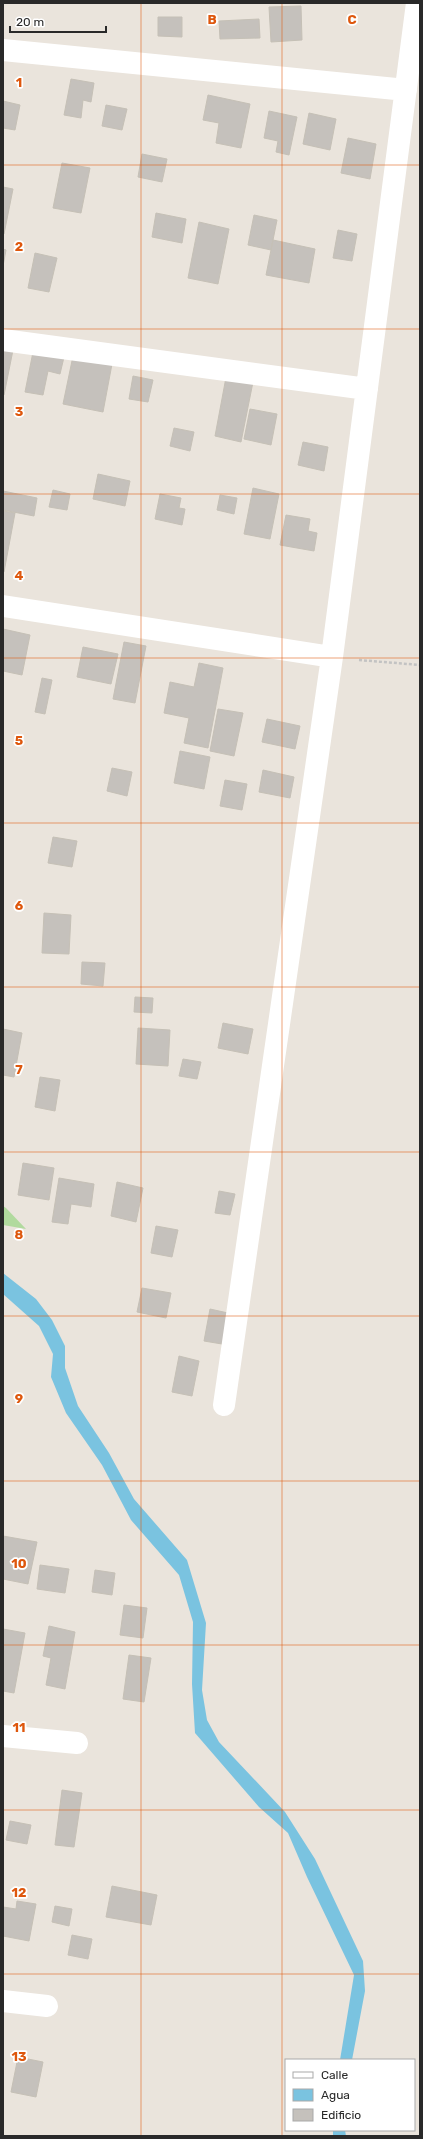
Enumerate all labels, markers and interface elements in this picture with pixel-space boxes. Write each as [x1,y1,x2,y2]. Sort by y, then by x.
scale bar [10,8,106,34]
text: B [207,12,217,27]
text: C [347,12,357,27]
text: 20 m [16,15,44,29]
text: 1 [16,75,22,90]
text: 2 [15,239,23,254]
text: 3 [15,404,24,419]
text: 4 [15,568,24,583]
text: 5 [15,733,23,748]
text: 6 [15,898,24,913]
text: 7 [15,1062,23,1077]
text: 8 [15,1227,24,1242]
text: 9 [15,1391,23,1406]
text: 10 [11,1556,27,1571]
text: 11 [13,1720,25,1735]
text: 12 [12,1885,26,1900]
text: 13 [11,2049,27,2064]
legend [285,2059,415,2131]
text: Calle [321,2068,348,2082]
text: Agua [321,2088,350,2102]
text: Edificio [321,2108,361,2122]

